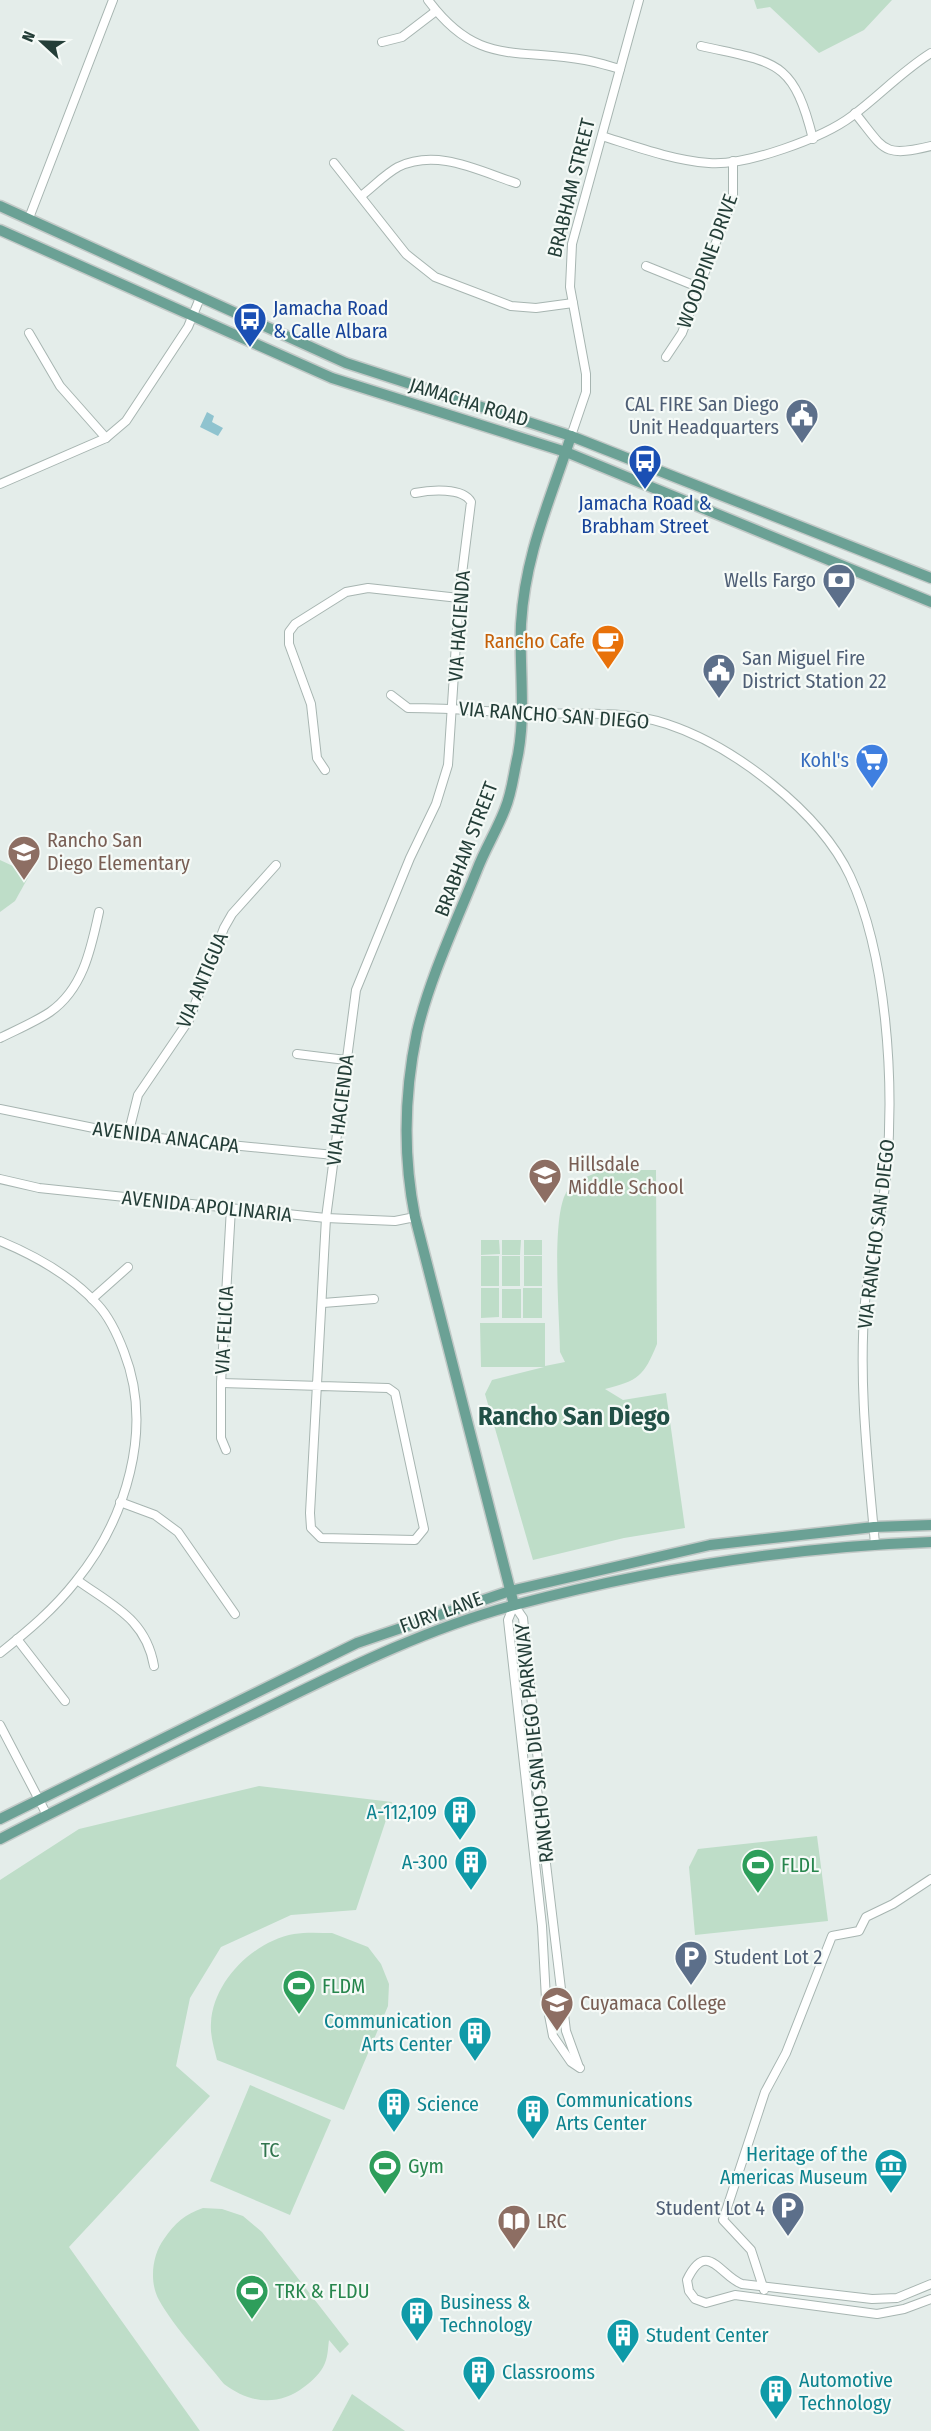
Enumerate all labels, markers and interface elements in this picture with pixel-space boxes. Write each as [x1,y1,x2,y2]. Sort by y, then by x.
north arrow [12,12,72,72]
text: N [18,29,39,45]
street label: BRABHAM STREET [542,115,600,260]
street label: WOODPINE DRIVE [672,191,742,331]
place label: Jamacha Road & Calle Albara [273,296,389,343]
bus stop icon: Jamacha Road & Calle Albara [232,301,268,348]
street label: JAMACHA ROAD [407,373,531,431]
place label: CAL FIRE San Diego Unit Headquarters [625,392,779,439]
public building icon: CAL FIRE San Diego Unit Headquarters [784,397,820,444]
bus stop icon: Jamacha Road & Brabham Street [627,443,663,490]
place label: Jamacha Road & Brabham Street [578,491,712,538]
bank icon: Wells Fargo [821,562,857,609]
place label: Wells Fargo [724,568,816,592]
street label: VIA HACIENDA [443,569,475,683]
cafe icon: Rancho Cafe [590,623,626,670]
place label: Rancho Cafe [484,629,585,653]
place label: San Miguel Fire District Station 22 [742,646,887,693]
public building icon: San Miguel Fire District Station 22 [701,652,737,699]
street label: VIA RANCHO SAN DIEGO [458,696,650,734]
supermarket icon: Kohl's [854,742,890,789]
place label: Kohl's [800,748,849,772]
street label: BRABHAM STREET [429,777,503,920]
place label: Rancho San Diego Elementary [47,828,190,875]
school or university icon: Rancho San Diego Elementary [6,834,42,881]
street label: VIA ANTIGUA [171,928,233,1031]
street label: VIA HACIENDA [321,1053,359,1167]
street label: AVENIDA ANACAPA [91,1116,241,1158]
street label: VIA RANCHO SAN DIEGO [852,1138,900,1330]
place label: Hillsdale Middle School [568,1152,684,1199]
school or university icon: Hillsdale Middle School [527,1157,563,1204]
street label: AVENIDA APOLINARIA [121,1185,294,1227]
street label: VIA FELICIA [210,1285,238,1375]
district label: Rancho San Diego [478,1401,670,1432]
street label: FURY LANE [396,1586,486,1638]
street label: RANCHO SAN DIEGO PARKWAY [509,1622,559,1864]
building icon: A-112,109 [442,1794,478,1841]
place label: A-112,109 [367,1800,437,1824]
building icon: A-300 [453,1844,489,1891]
sports icon: FLDL [740,1847,776,1894]
place label: A-300 [402,1850,448,1874]
place label: FLDL [781,1853,819,1877]
parking icon: Student Lot 2 [673,1939,709,1986]
place label: Student Lot 2 [714,1945,822,1969]
sports icon: FLDM [281,1968,317,2015]
place label: FLDM [322,1974,365,1998]
school or university icon: Cuyamaca College [539,1985,575,2032]
place label: Cuyamaca College [580,1991,726,2015]
place label: Communication Arts Center [324,2009,452,2056]
building icon: Communication Arts Center [457,2015,493,2062]
building icon: Science [376,2086,412,2133]
place label: Communications Arts Center [556,2088,692,2135]
place label: Science [417,2092,479,2116]
building icon: Communications Arts Center [515,2093,551,2140]
park label: TC [261,2138,279,2162]
place label: Heritage of the Americas Museum [720,2142,868,2189]
museum icon: Heritage of the Americas Museum [873,2147,909,2194]
sports icon: Gym [367,2148,403,2195]
place label: Gym [408,2154,444,2178]
parking icon: Student Lot 4 [770,2190,806,2237]
place label: Student Lot 4 [656,2196,765,2220]
library icon: LRC [496,2203,532,2250]
place label: LRC [537,2209,567,2233]
sports icon: TRK & FLDU [234,2273,270,2320]
place label: TRK & FLDU [275,2279,369,2303]
place label: Business & Technology [440,2290,532,2337]
building icon: Business & Technology [399,2295,435,2342]
building icon: Student Center [605,2317,641,2364]
place label: Student Center [646,2323,769,2347]
building icon: Classrooms [461,2354,497,2401]
place label: Classrooms [502,2360,595,2384]
place label: Automotive Technology [799,2368,893,2415]
building icon: Automotive Technology [758,2373,794,2420]

